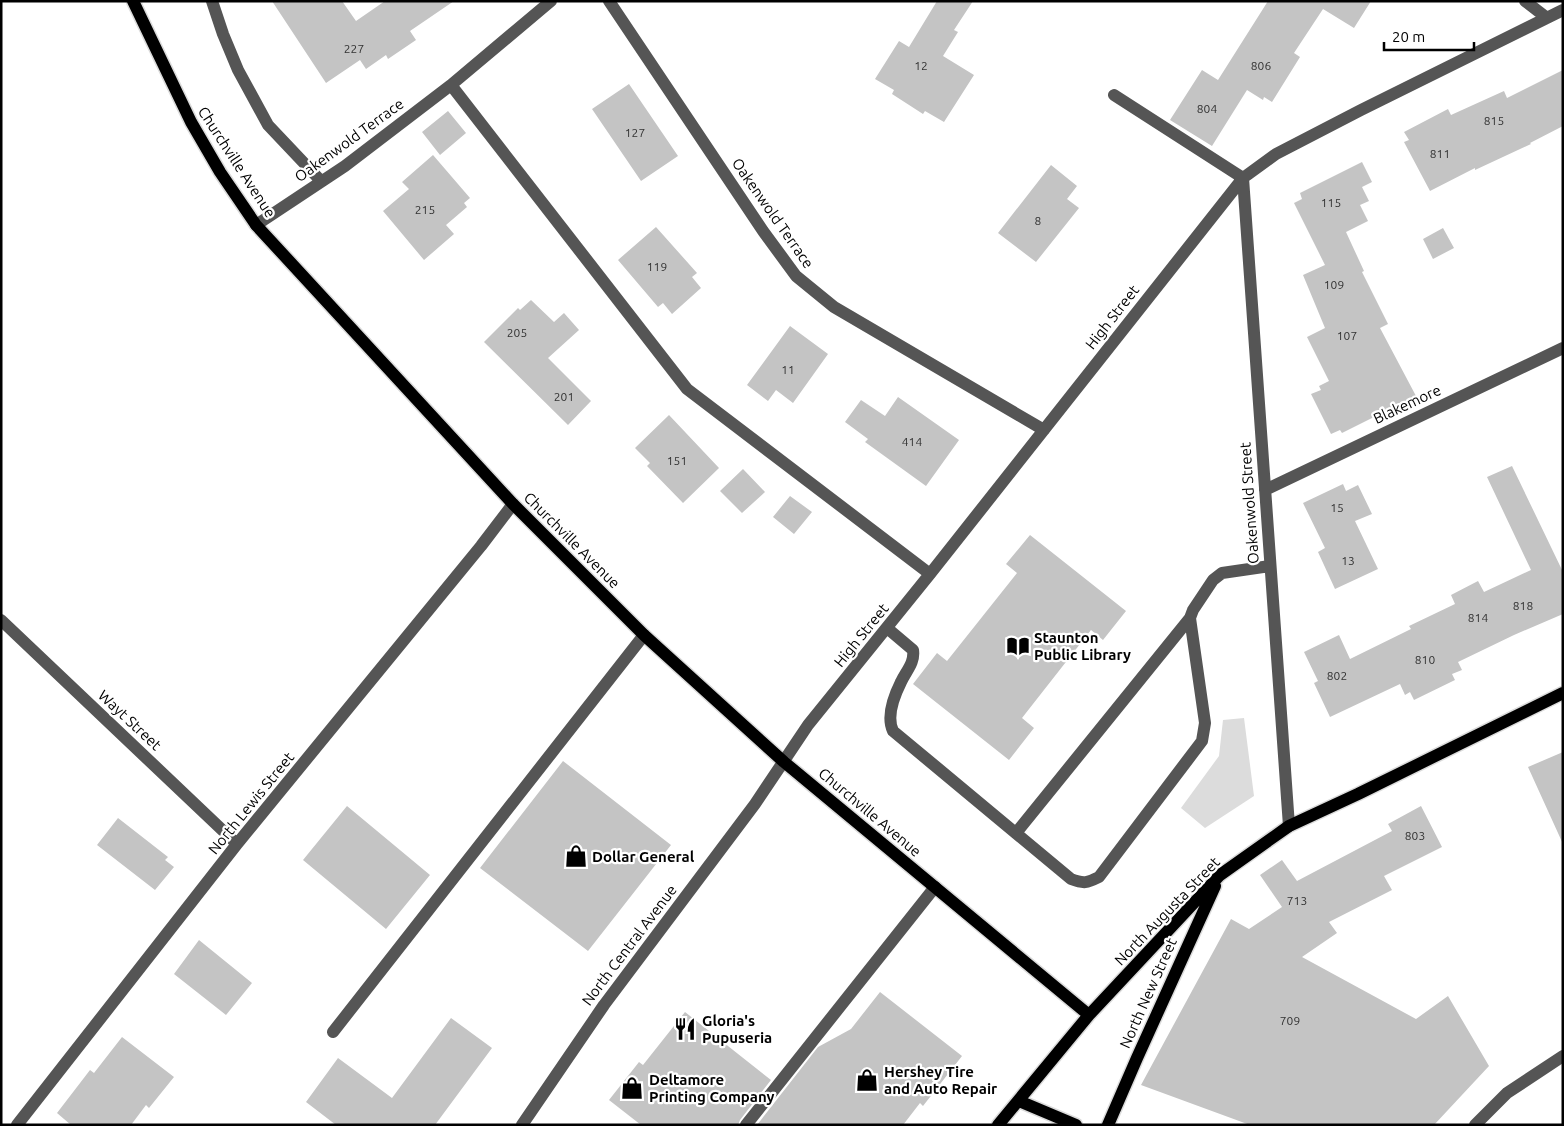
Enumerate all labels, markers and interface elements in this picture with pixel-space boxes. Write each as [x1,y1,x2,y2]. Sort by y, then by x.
scale bar [1384,20,1474,52]
text: 20 m [1392,28,1425,45]
house number: 227 [344,42,364,55]
house number: 12 [914,59,928,72]
house number: 806 [1251,59,1271,72]
street label: Oakenwold Terrace [291,95,407,185]
house number: 804 [1197,102,1217,115]
street label: Churchville Avenue [195,103,279,221]
house number: 815 [1484,114,1504,127]
house number: 127 [625,126,645,139]
house number: 811 [1430,147,1450,160]
street label: Oakenwold Terrace [729,155,817,271]
house number: 115 [1321,196,1341,209]
house number: 215 [415,203,435,216]
house number: 8 [1035,214,1042,227]
house number: 119 [647,260,667,273]
house number: 109 [1324,278,1344,291]
street label: High Street [1082,282,1142,352]
house number: 205 [507,326,527,339]
house number: 107 [1337,329,1357,342]
house number: 11 [781,363,795,376]
street label: Blakemore [1371,381,1443,427]
house number: 201 [554,390,574,403]
house number: 414 [902,435,922,448]
street label: Oakenwold Street [1236,441,1262,564]
house number: 151 [667,454,687,467]
street label: Churchville Avenue [521,489,623,591]
house number: 15 [1330,501,1344,514]
house number: 13 [1341,554,1355,567]
house number: 818 [1513,599,1533,612]
street label: High Street [830,600,892,670]
house number: 814 [1468,611,1488,624]
place label: Staunton Public Library [1034,629,1131,663]
library icon: Staunton Public Library [1005,633,1031,659]
house number: 810 [1415,653,1435,666]
house number: 802 [1327,669,1347,682]
street label: Wayt Street [95,687,165,753]
street label: North Lewis Street [205,749,297,857]
street label: Churchville Avenue [815,764,925,860]
house number: 803 [1405,829,1425,842]
shop icon: Dollar General [563,843,589,869]
place label: Dollar General [592,848,695,865]
street label: North Augusta Street [1111,853,1223,969]
street label: North Central Avenue [578,881,680,1009]
house number: 713 [1287,894,1307,907]
street label: North New Street [1116,935,1180,1051]
place label: Gloria's Pupuseria [702,1012,772,1046]
house number: 709 [1280,1014,1300,1027]
restaurant icon: Gloria's Pupuseria [672,1016,698,1042]
place label: Hershey Tire and Auto Repair [884,1063,998,1097]
shop icon: Hershey Tire and Auto Repair [854,1067,880,1093]
place label: Deltamore Printing Company [649,1071,775,1105]
shop icon: Deltamore Printing Company [619,1075,645,1101]

